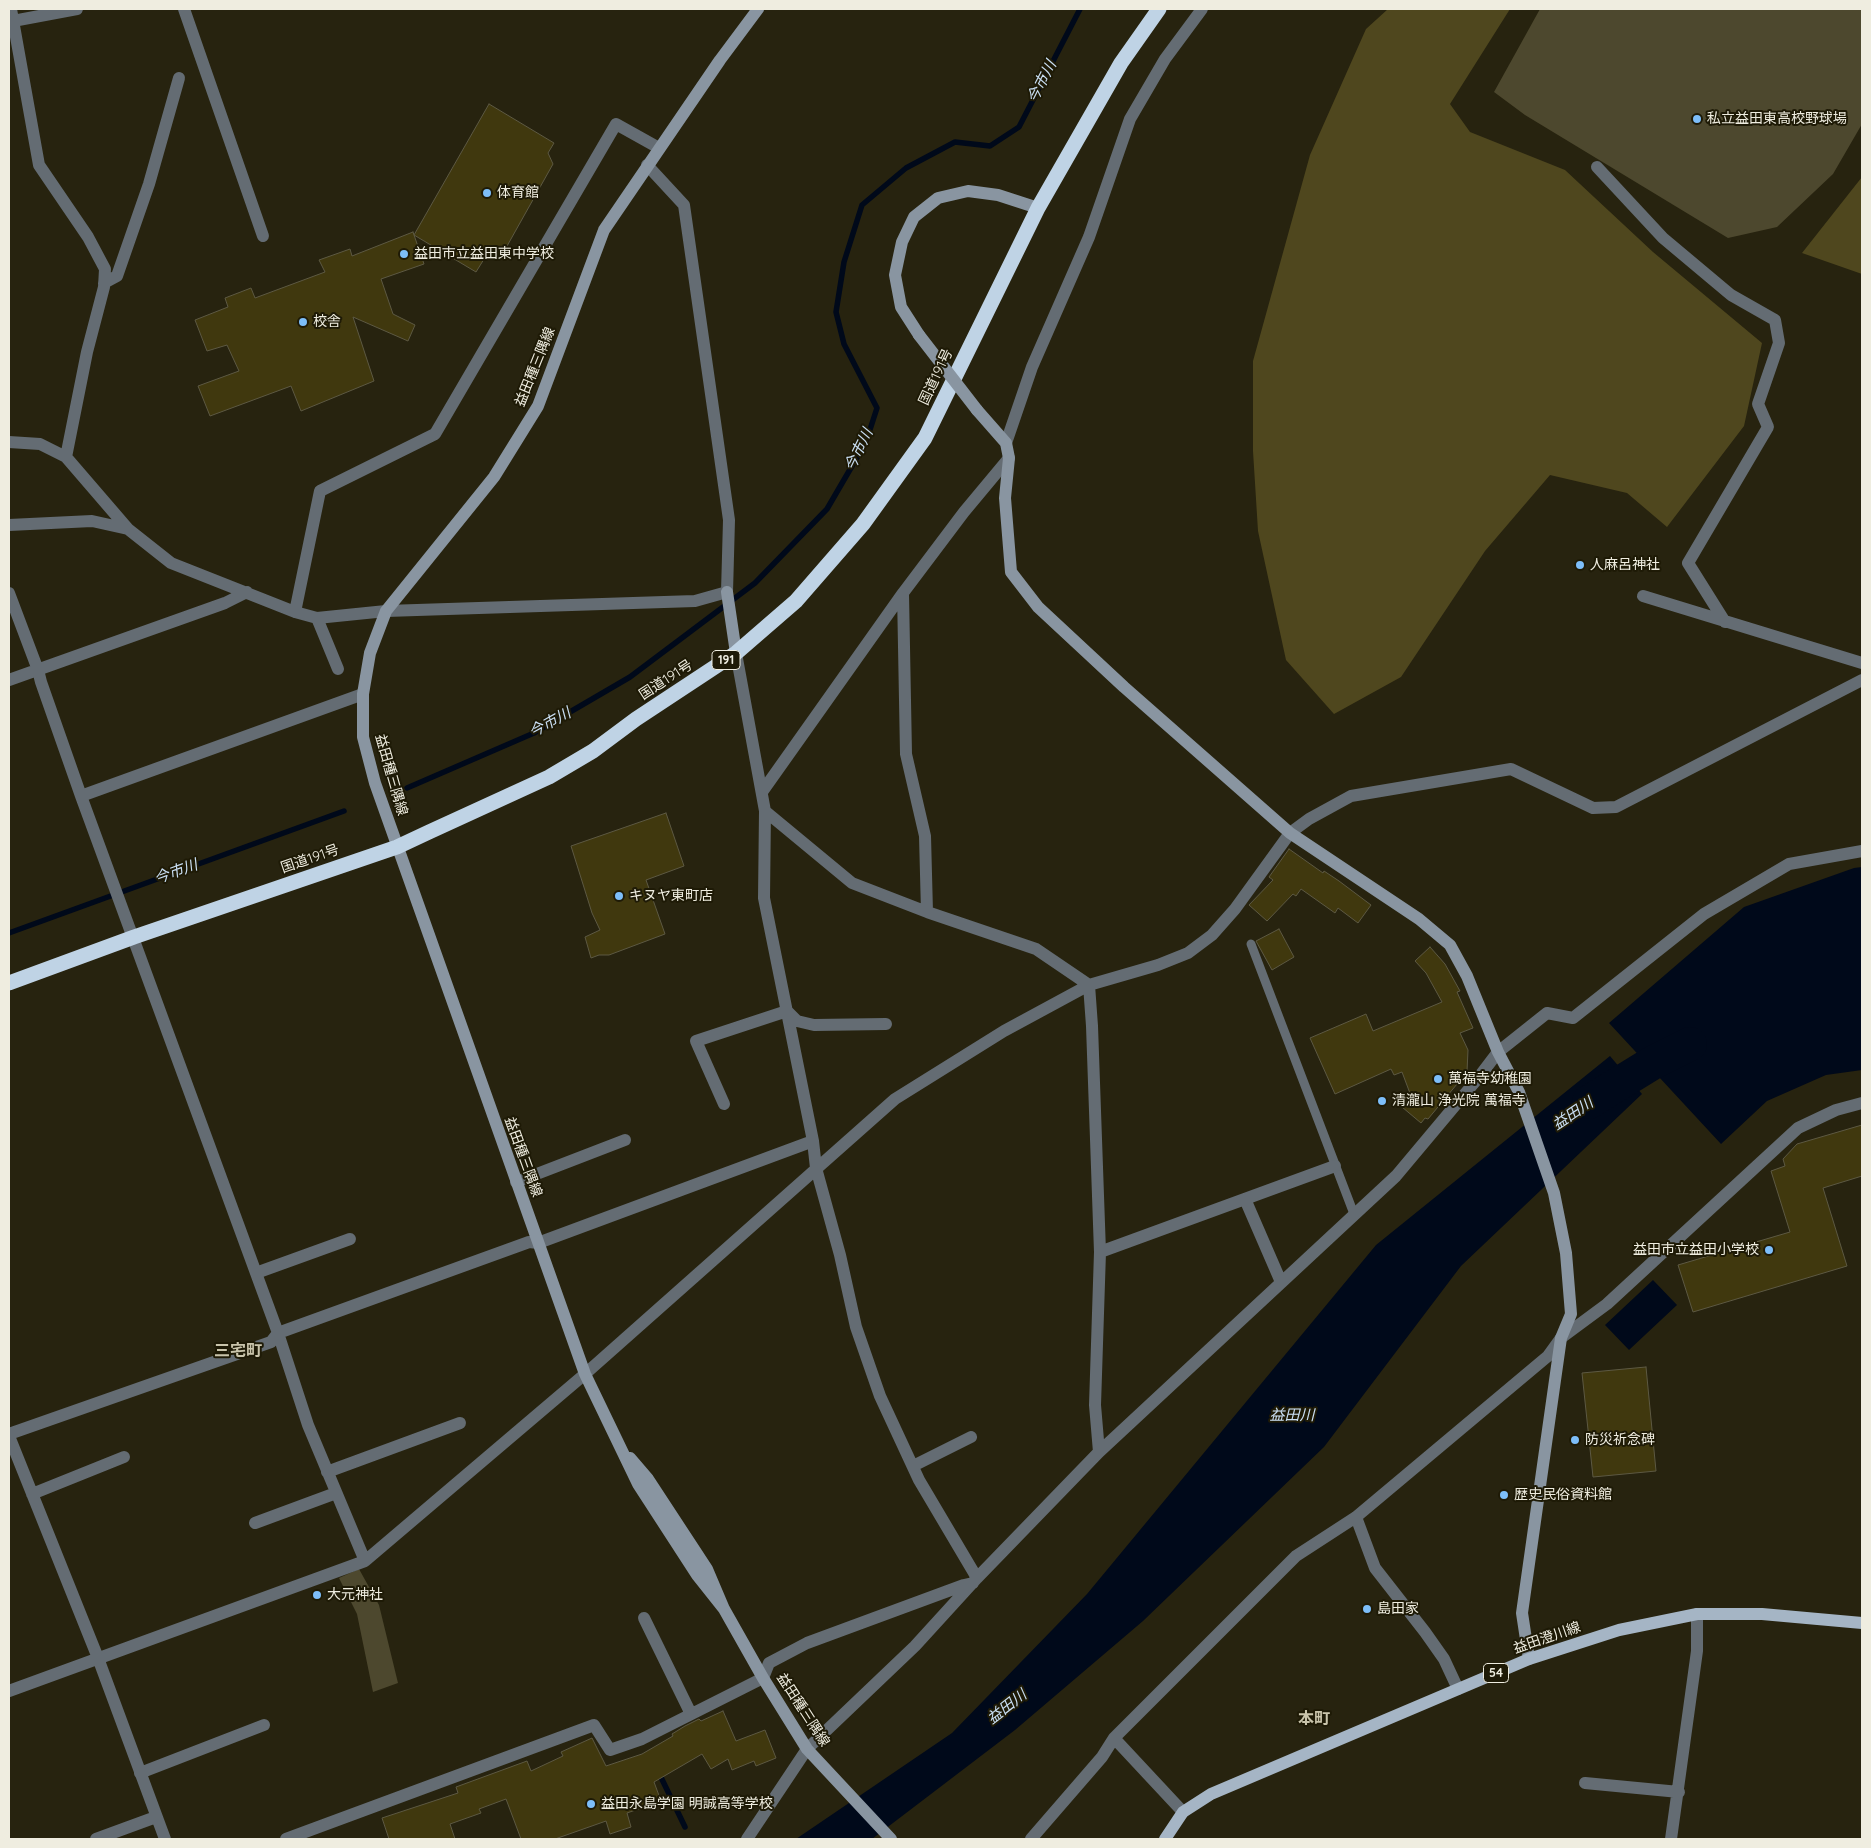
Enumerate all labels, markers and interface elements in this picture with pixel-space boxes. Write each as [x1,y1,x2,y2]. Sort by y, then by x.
water label: 今市川 [1024,58,1060,106]
place label: 私立益田東高校野球場 [1707,111,1847,127]
marker: 私立益田東高校野球場 [1691,113,1703,125]
place label: 体育館 [497,185,539,201]
marker: 体育館 [481,187,493,199]
place label: 益田市立益田東中学校 [414,246,554,262]
marker: 益田市立益田東中学校 [398,248,410,260]
place label: 校舎 [313,314,341,330]
marker: 校舎 [297,316,309,328]
street label: 益田種三隅線 [511,325,559,409]
street label: 国道191号 [916,346,956,408]
water label: 今市川 [841,426,877,474]
place label: 人麻呂神社 [1590,557,1660,573]
marker: 人麻呂神社 [1574,559,1586,571]
road number: 191 [712,650,740,670]
street label: 国道191号 [636,657,696,703]
water label: 今市川 [526,704,574,742]
street label: 益田種三隅線 [371,732,411,818]
street label: 国道191号 [279,841,341,877]
water label: 今市川 [152,856,200,888]
place label: キヌヤ東町店 [629,888,713,904]
marker: キヌヤ東町店 [613,890,625,902]
place label: 萬福寺幼稚園 [1448,1071,1532,1087]
marker: 萬福寺幼稚園 [1432,1073,1444,1085]
place label: 清瀧山 浄光院 萬福寺 [1392,1093,1526,1109]
water label: 益田川 [1549,1094,1597,1134]
marker: 清瀧山 浄光院 萬福寺 [1376,1095,1388,1107]
street label: 益田種三隅線 [501,1115,545,1199]
place label: 益田市立益田小学校 [1633,1242,1759,1258]
marker: 益田市立益田小学校 [1763,1244,1775,1256]
district label: 三宅町 [214,1341,262,1361]
water label: 益田川 [1270,1406,1314,1424]
place label: 防災祈念碑 [1585,1432,1655,1448]
marker: 防災祈念碑 [1569,1434,1581,1446]
place label: 歴史民俗資料館 [1514,1487,1612,1503]
marker: 歴史民俗資料館 [1498,1489,1510,1501]
place label: 大元神社 [327,1587,383,1603]
marker: 大元神社 [311,1589,323,1601]
place label: 島田家 [1377,1601,1419,1617]
marker: 島田家 [1361,1603,1373,1615]
street label: 益田澄川線 [1511,1619,1583,1657]
road number: 54 [1484,1664,1508,1682]
street label: 益田種三隅線 [773,1670,833,1750]
water label: 益田川 [984,1686,1030,1728]
district label: 本町 [1298,1709,1330,1729]
place label: 益田永島学園 明誠高等学校 [601,1796,773,1812]
marker: 益田永島学園 明誠高等学校 [585,1798,597,1810]

